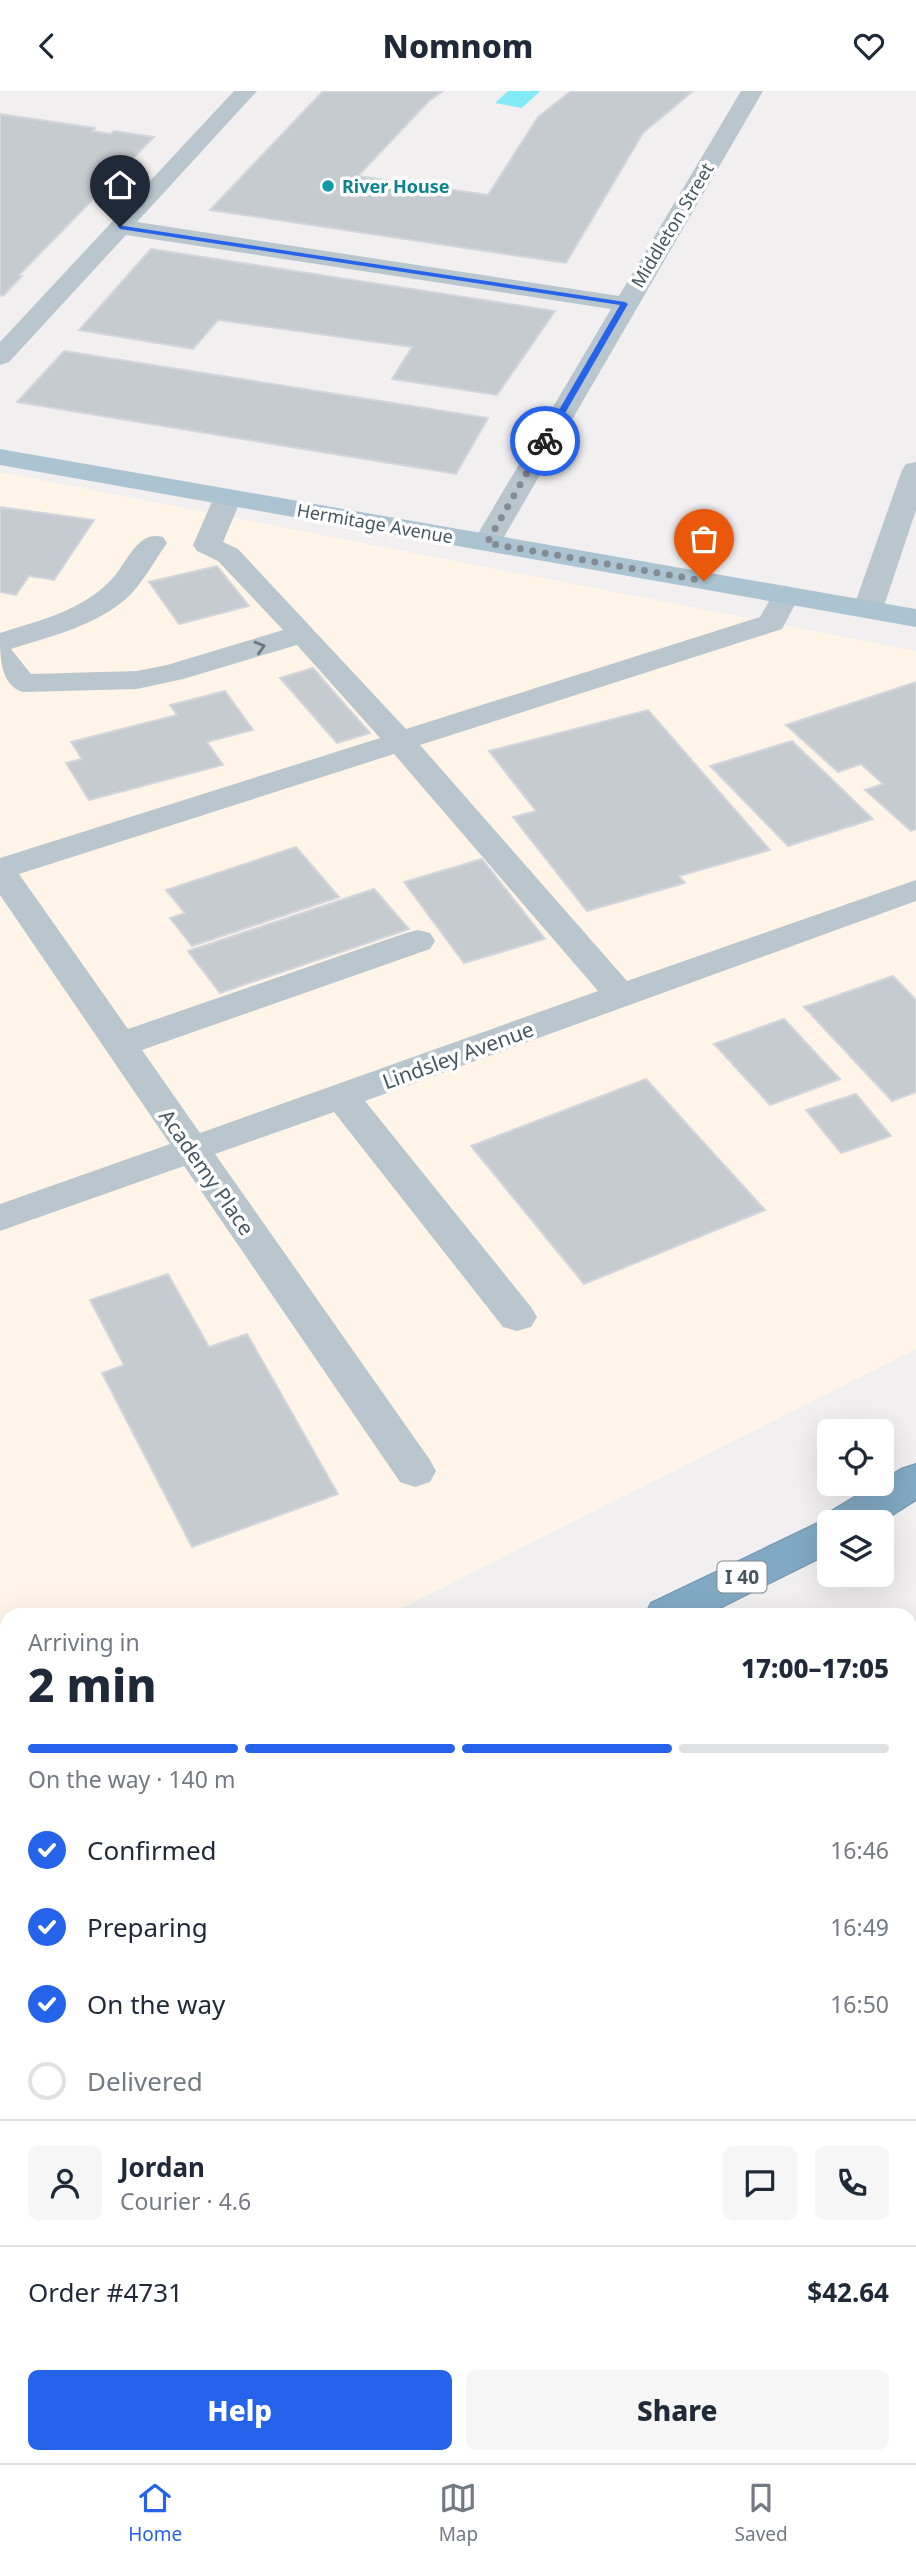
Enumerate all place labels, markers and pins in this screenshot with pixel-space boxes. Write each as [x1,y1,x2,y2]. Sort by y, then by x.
pin [90,155,150,227]
place label: River House [342,174,449,198]
marker: River House [320,178,336,194]
pin [674,509,734,581]

